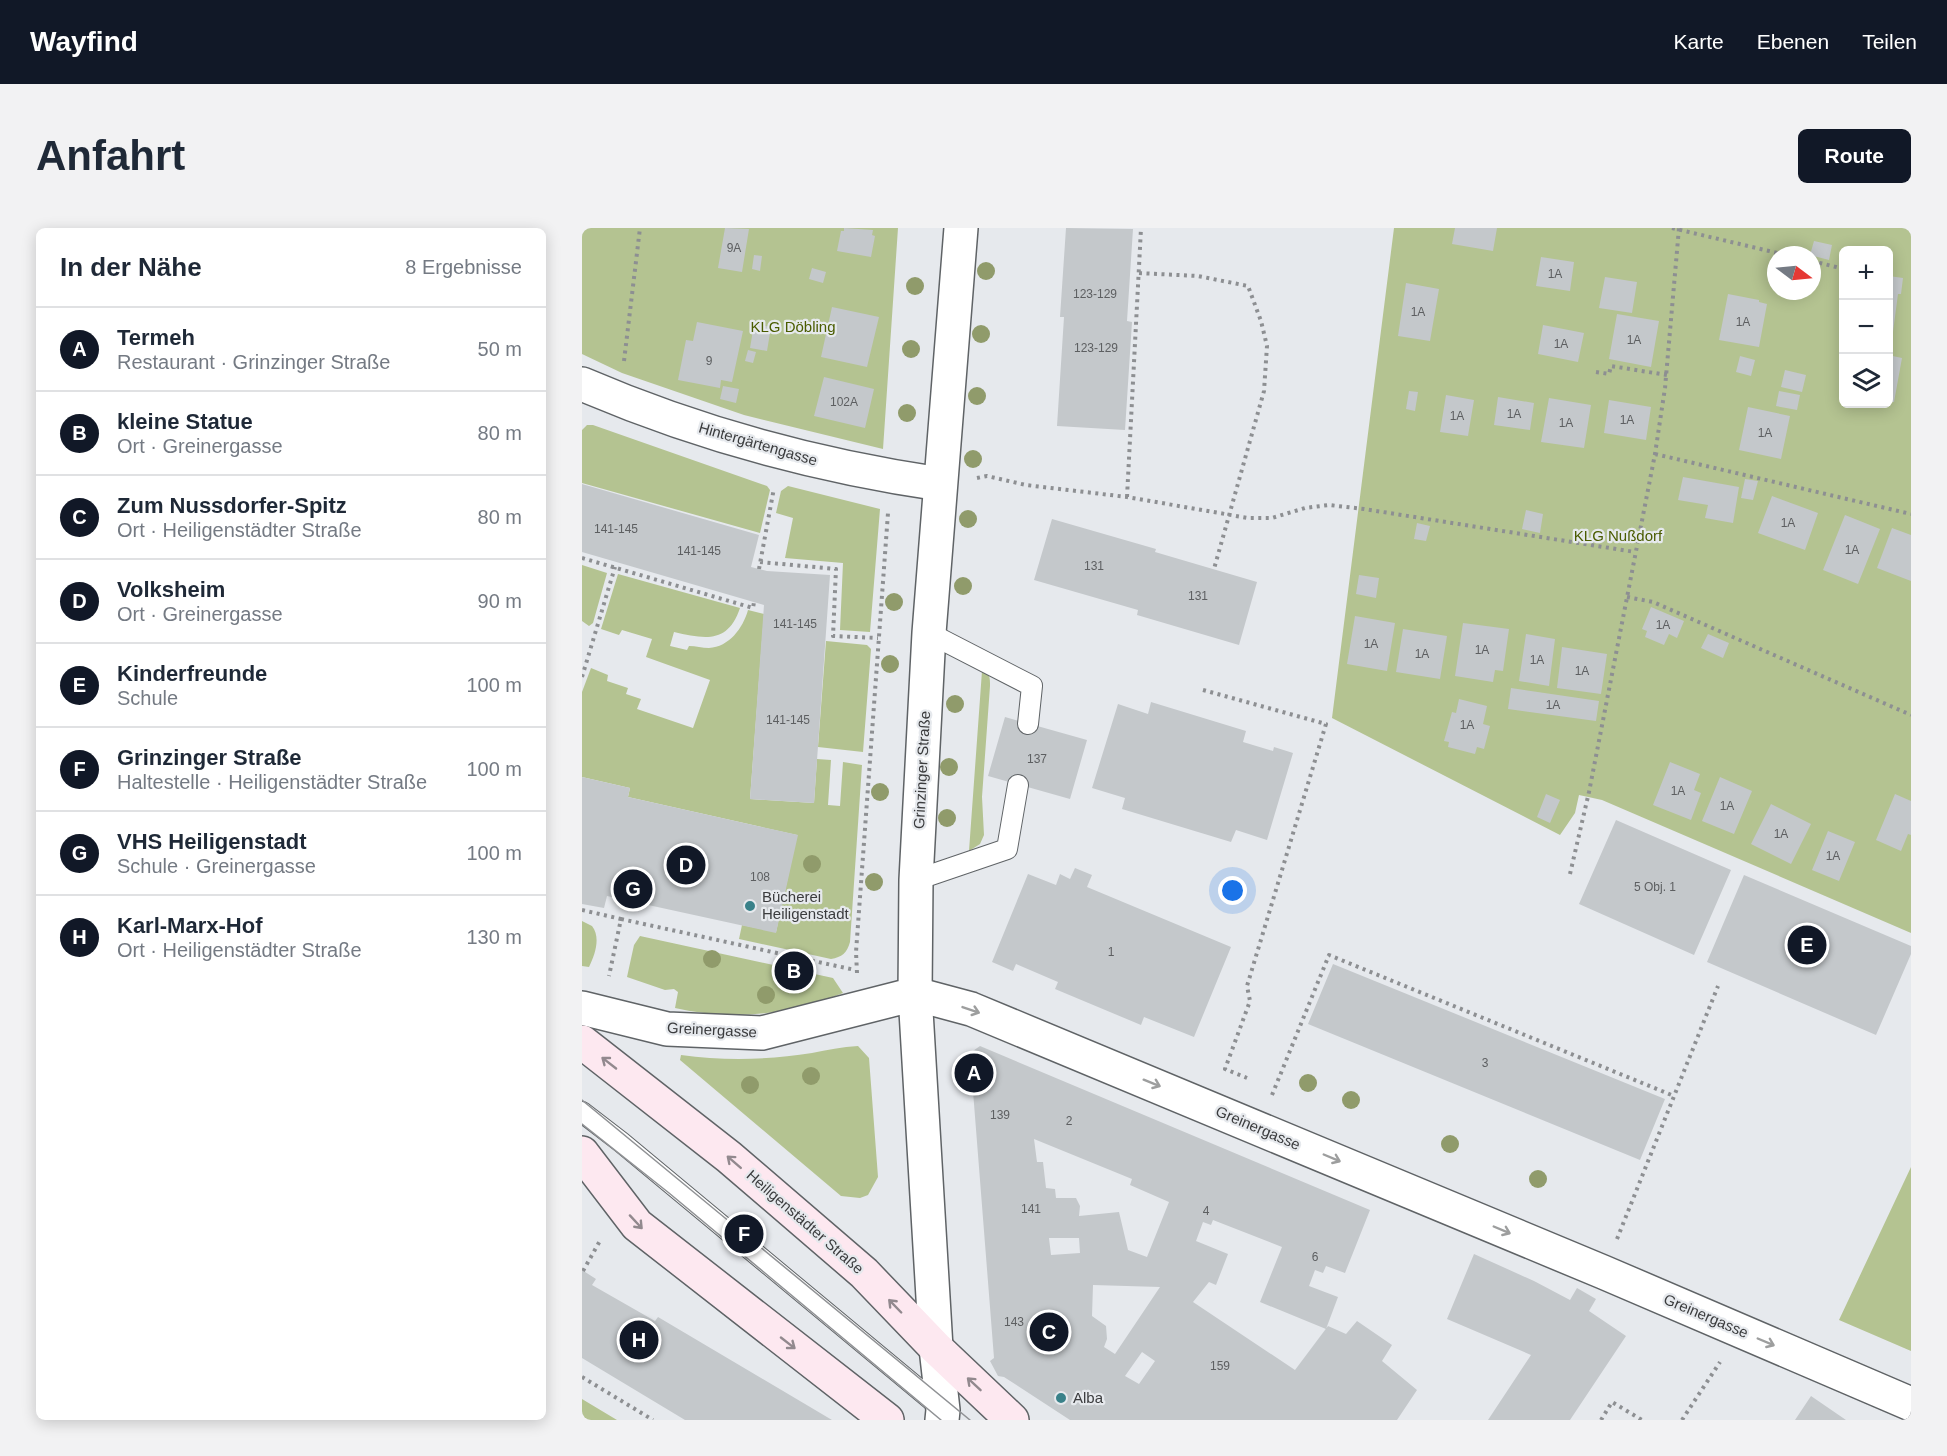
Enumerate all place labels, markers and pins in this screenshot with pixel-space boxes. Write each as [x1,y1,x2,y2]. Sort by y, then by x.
pin: D [666,842,706,888]
pin: G [614,866,652,912]
place label: Bücherei Heiligenstadt [762,888,850,922]
marker: Bücherei Heiligenstadt [743,899,757,913]
pin: E [1788,922,1826,968]
pin: B [774,948,814,994]
pin: A [954,1050,994,1096]
pin: F [724,1212,764,1256]
pin: C [1030,1310,1068,1354]
pin: H [620,1318,658,1362]
place label: Alba [1073,1389,1104,1406]
marker: Alba [1054,1391,1068,1405]

